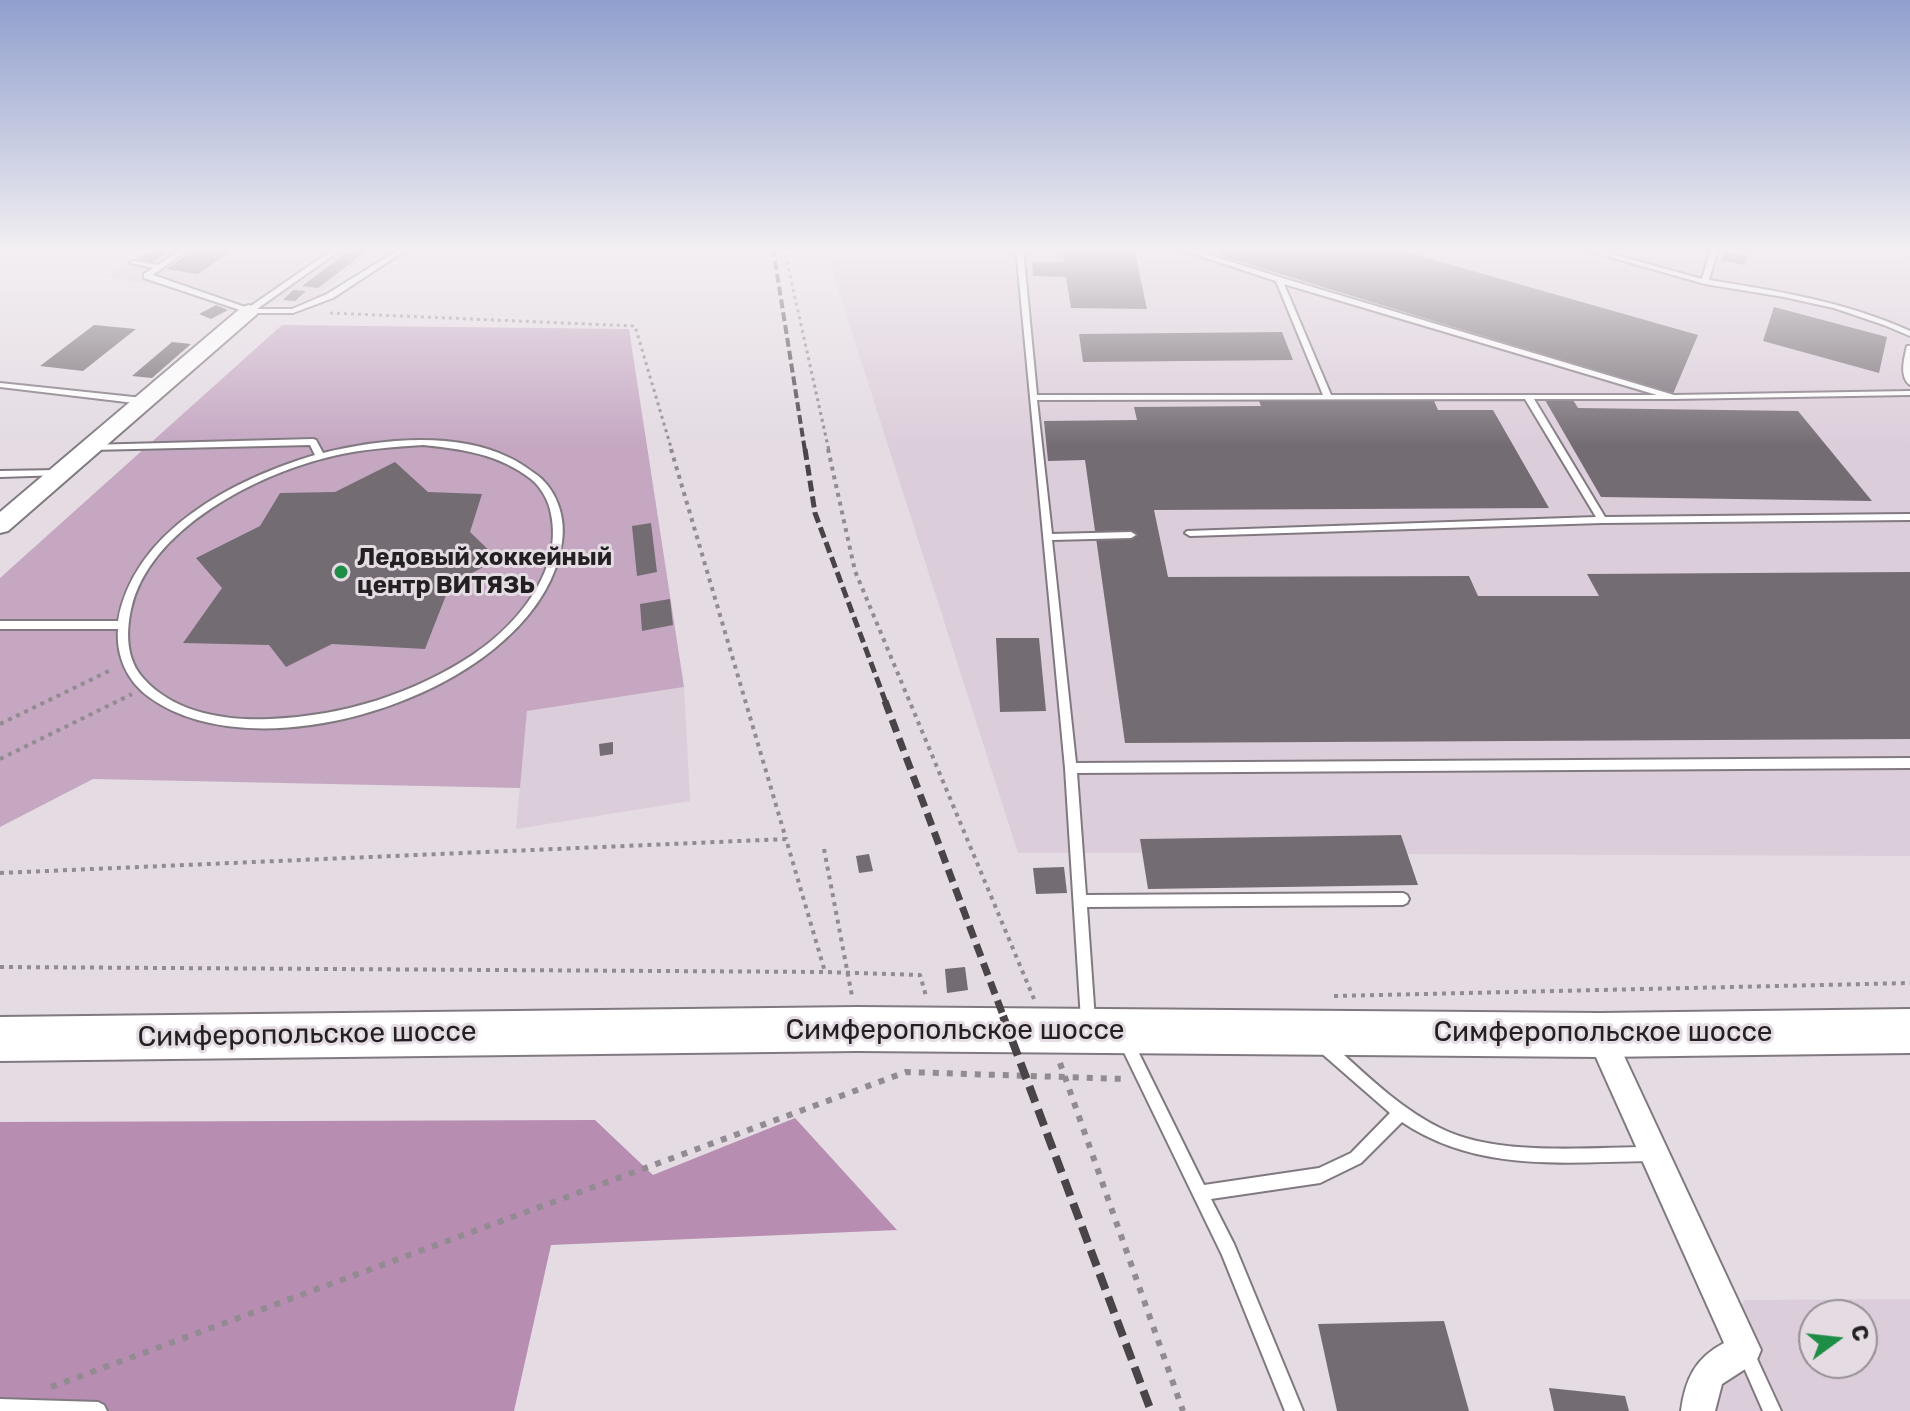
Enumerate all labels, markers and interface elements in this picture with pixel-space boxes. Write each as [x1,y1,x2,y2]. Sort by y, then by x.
place label: Ледовый хоккейный центр ВИТЯЗЬ [357,544,612,600]
marker: Ледовый хоккейный центр ВИТЯЗЬ [332,563,350,581]
street label: Симферопольское шоссе [785,1014,1125,1048]
street label: Симферопольское шоссе [137,1015,477,1055]
street label: Симферопольское шоссе [1433,1016,1773,1050]
north arrow [1798,1299,1878,1379]
text: С [1845,1322,1875,1344]

